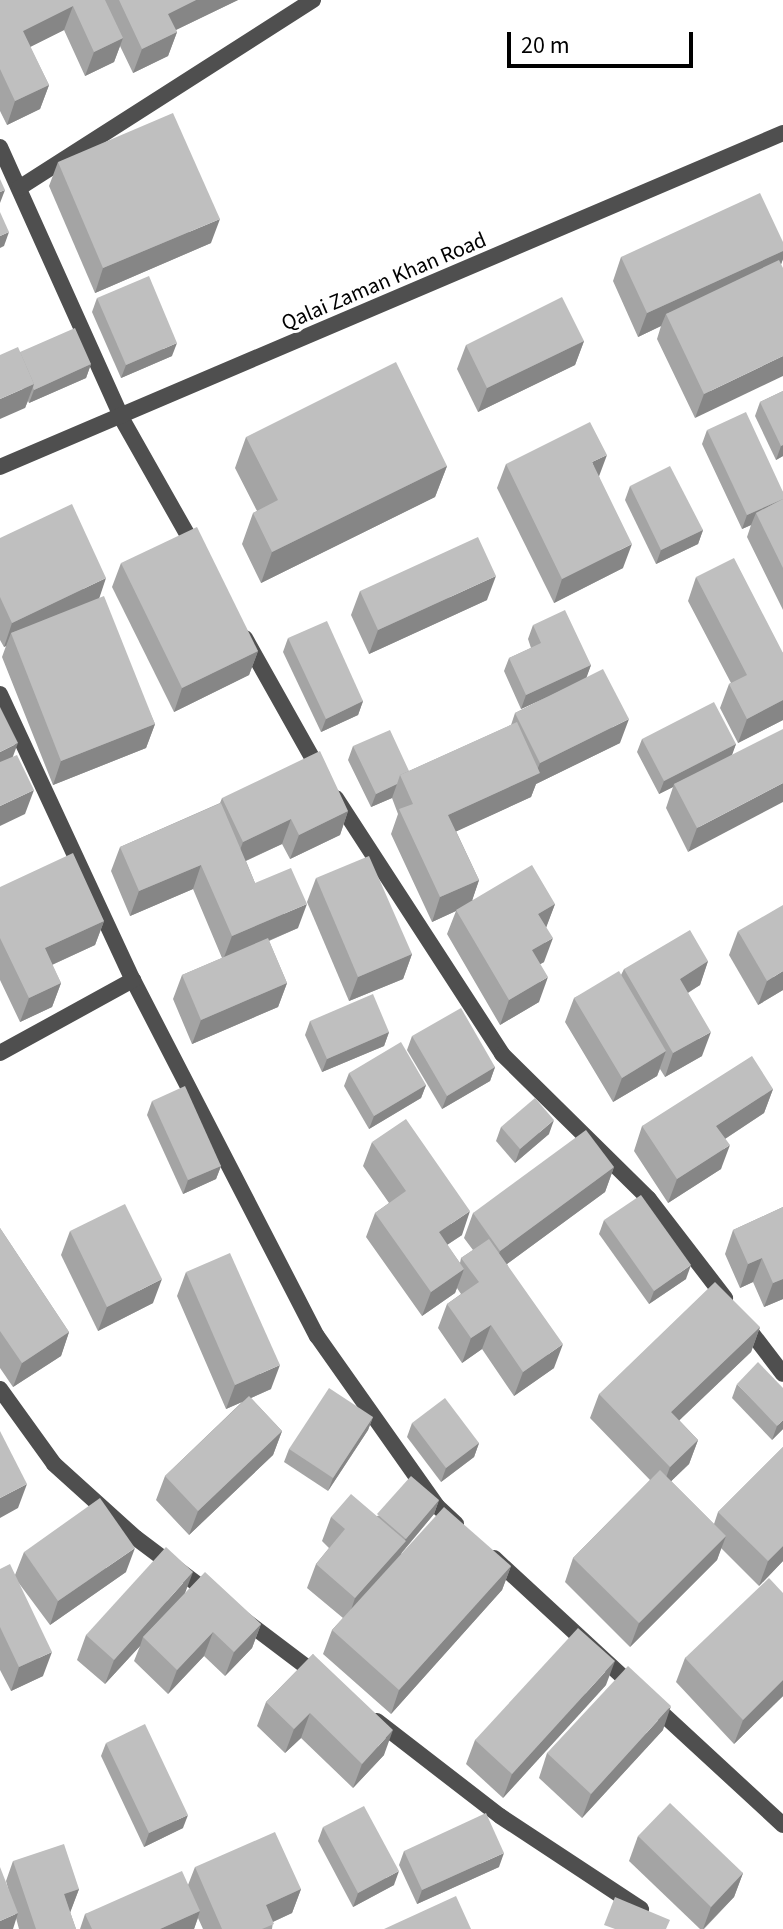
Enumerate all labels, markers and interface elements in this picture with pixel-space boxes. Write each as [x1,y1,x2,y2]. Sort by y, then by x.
scale bar [511,16,697,66]
text: 20 m [521,28,570,63]
street label: Qalai Zaman Khan Road [278,227,490,337]

